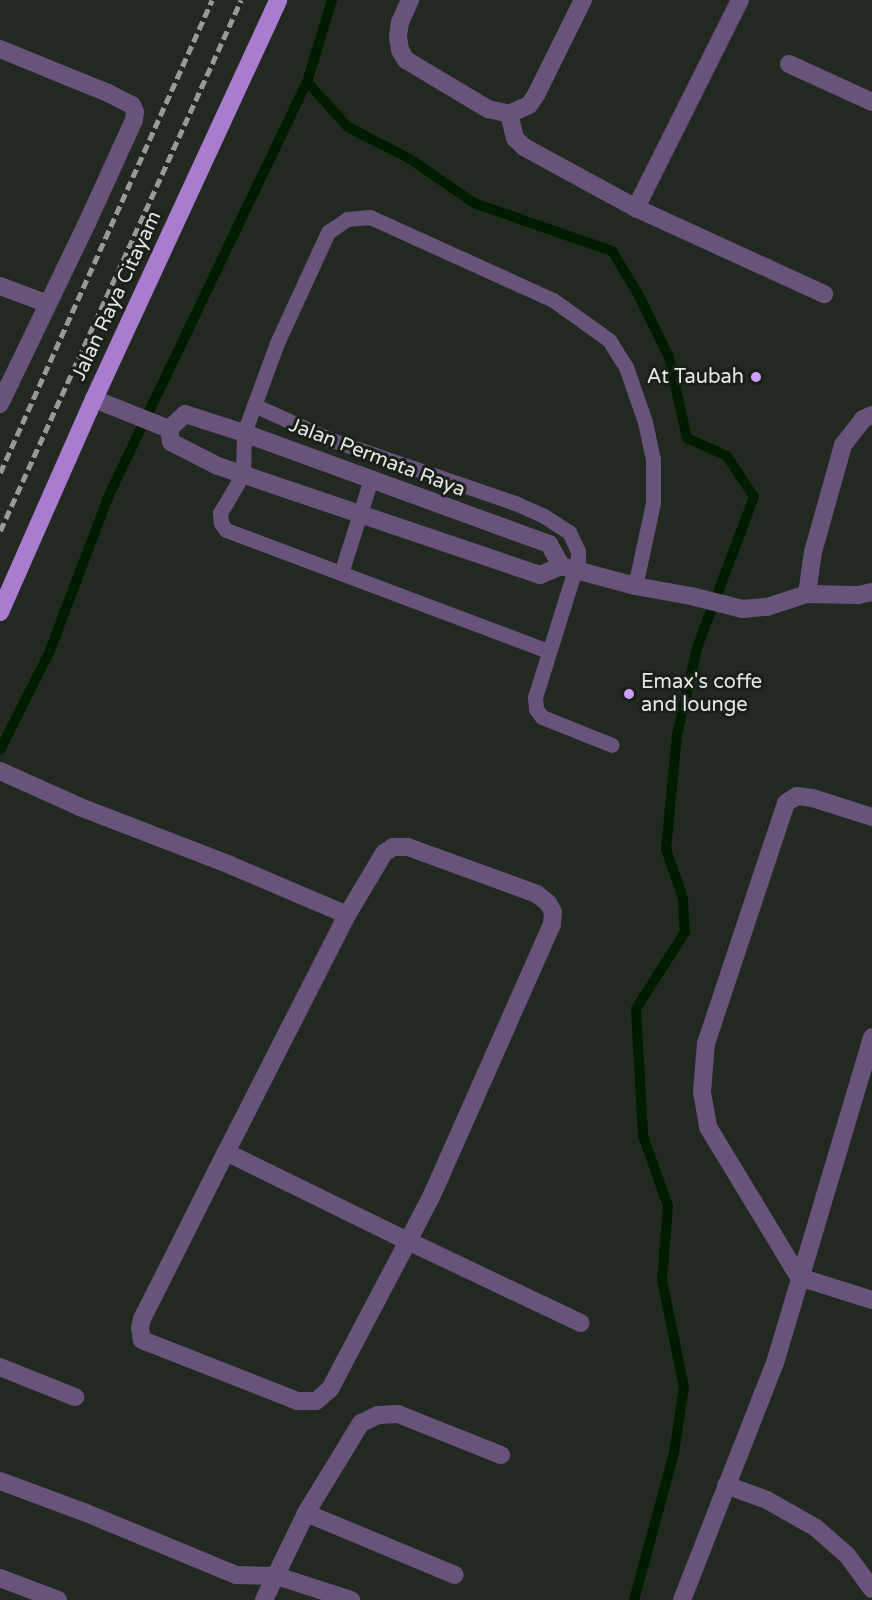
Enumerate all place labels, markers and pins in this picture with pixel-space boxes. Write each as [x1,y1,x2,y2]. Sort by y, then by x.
place label: At Taubah [647,365,744,389]
marker: At Taubah [749,370,763,384]
place label: Emax's coffe and lounge [641,670,762,717]
marker: Emax's coffe and lounge [622,687,636,701]

